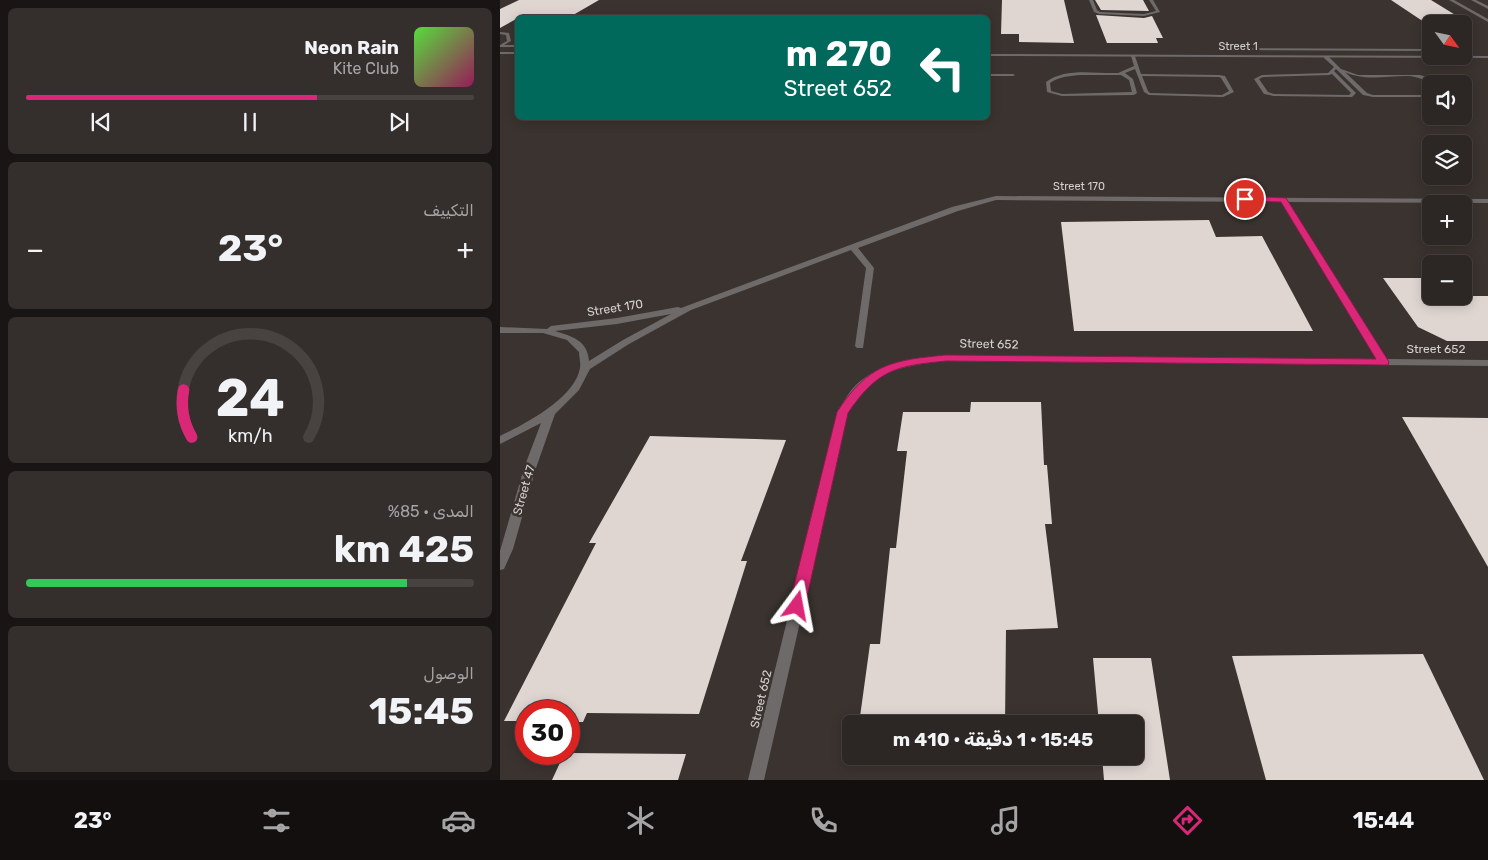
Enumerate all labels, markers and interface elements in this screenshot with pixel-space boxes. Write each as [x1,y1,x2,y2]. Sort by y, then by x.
north arrow [1422,15,1472,65]
map controls [1422,15,1472,305]
text: 270 m [786,33,892,75]
icon: left [910,35,975,100]
text: Neon Rain [304,36,399,59]
street label: Street 1 [1218,40,1258,53]
text: Kite Club [333,59,399,78]
text: Street 652 [784,75,892,102]
button: sound [1422,75,1472,125]
icon: previous [87,108,115,136]
icon: pause [236,108,264,136]
icon: next [385,108,413,136]
button: layers [1422,135,1472,185]
pin [1224,178,1266,220]
street label: Street 170 [1053,180,1105,193]
icon: arrive [1231,185,1259,213]
button: + [1422,195,1472,245]
text: التكييف [423,201,474,220]
text: 23° [218,225,283,271]
text: − [26,233,44,266]
text: + [457,233,474,266]
button: − [1422,255,1472,305]
street label: Street 170 [586,297,644,319]
street label: Street 652 [959,336,1019,352]
street label: Street 652 [1406,342,1466,356]
text: 24 [215,367,285,429]
text: km/h [228,425,272,446]
street label: Street 47 [510,464,538,516]
text: المدى · 85% [388,502,474,521]
text: 425 km [334,526,474,572]
position arrow [770,579,822,631]
text: الوصول [424,664,474,683]
street label: Street 652 [748,669,774,729]
text: 15:45 [369,688,474,734]
speed limit sign: 30 [515,700,580,765]
text: 15:45 · 1 دقيقة · 410 m [893,728,1093,751]
icon: filters [259,803,294,838]
icon: car [441,803,476,838]
icon: climate [623,803,658,838]
icon: phone [806,803,841,838]
icon: music [988,803,1023,838]
icon: directions [1170,803,1205,838]
text: 23° [74,807,112,834]
text: 15:44 [1353,807,1414,834]

